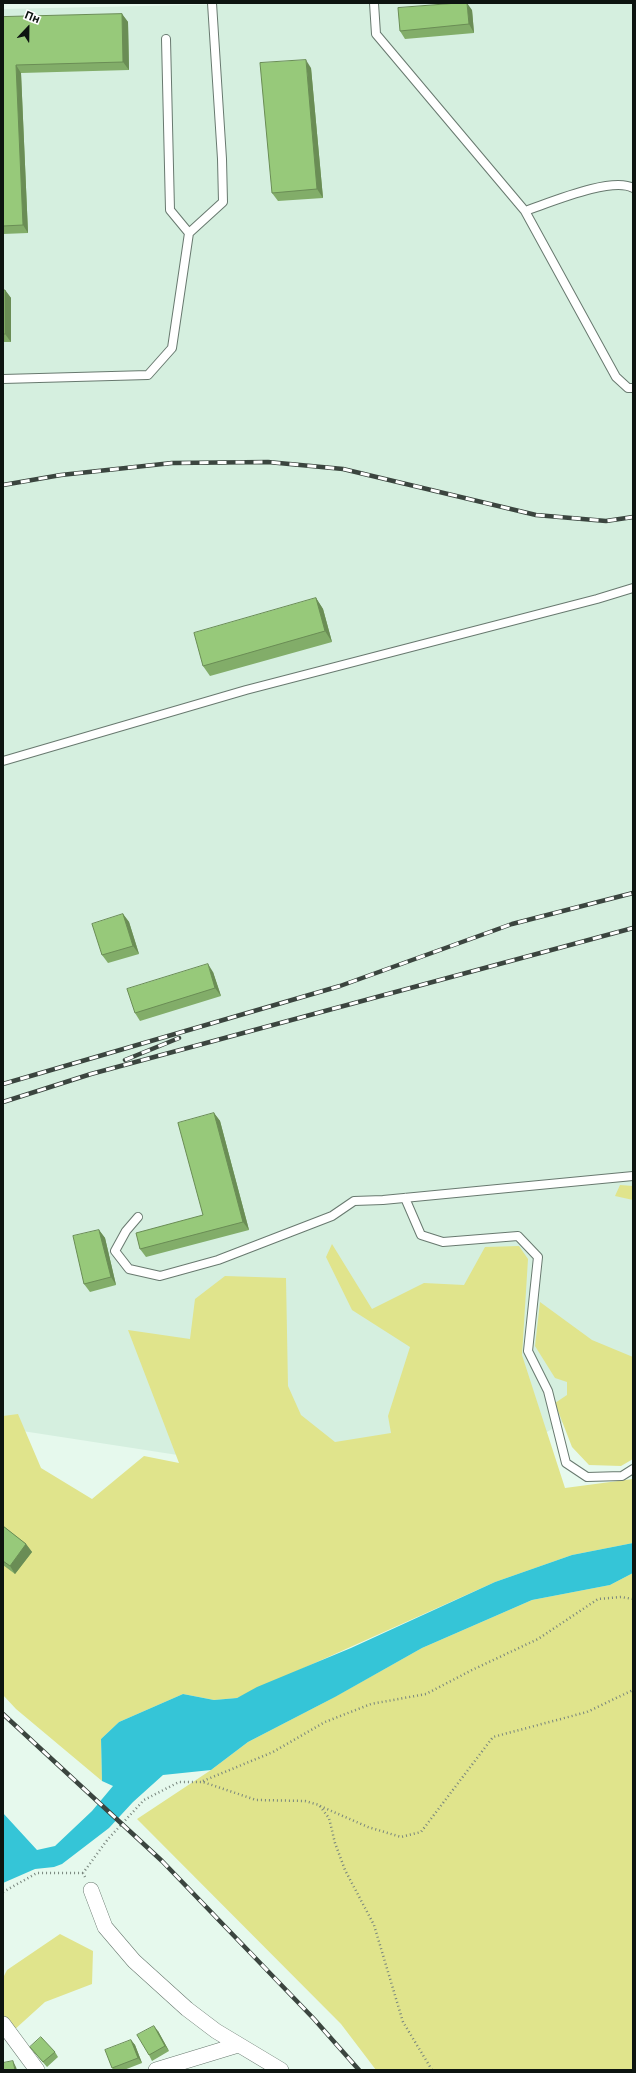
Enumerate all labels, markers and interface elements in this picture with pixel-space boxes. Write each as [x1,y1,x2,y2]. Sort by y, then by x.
text: Пн [23,7,43,26]
north arrow [8,8,48,48]

